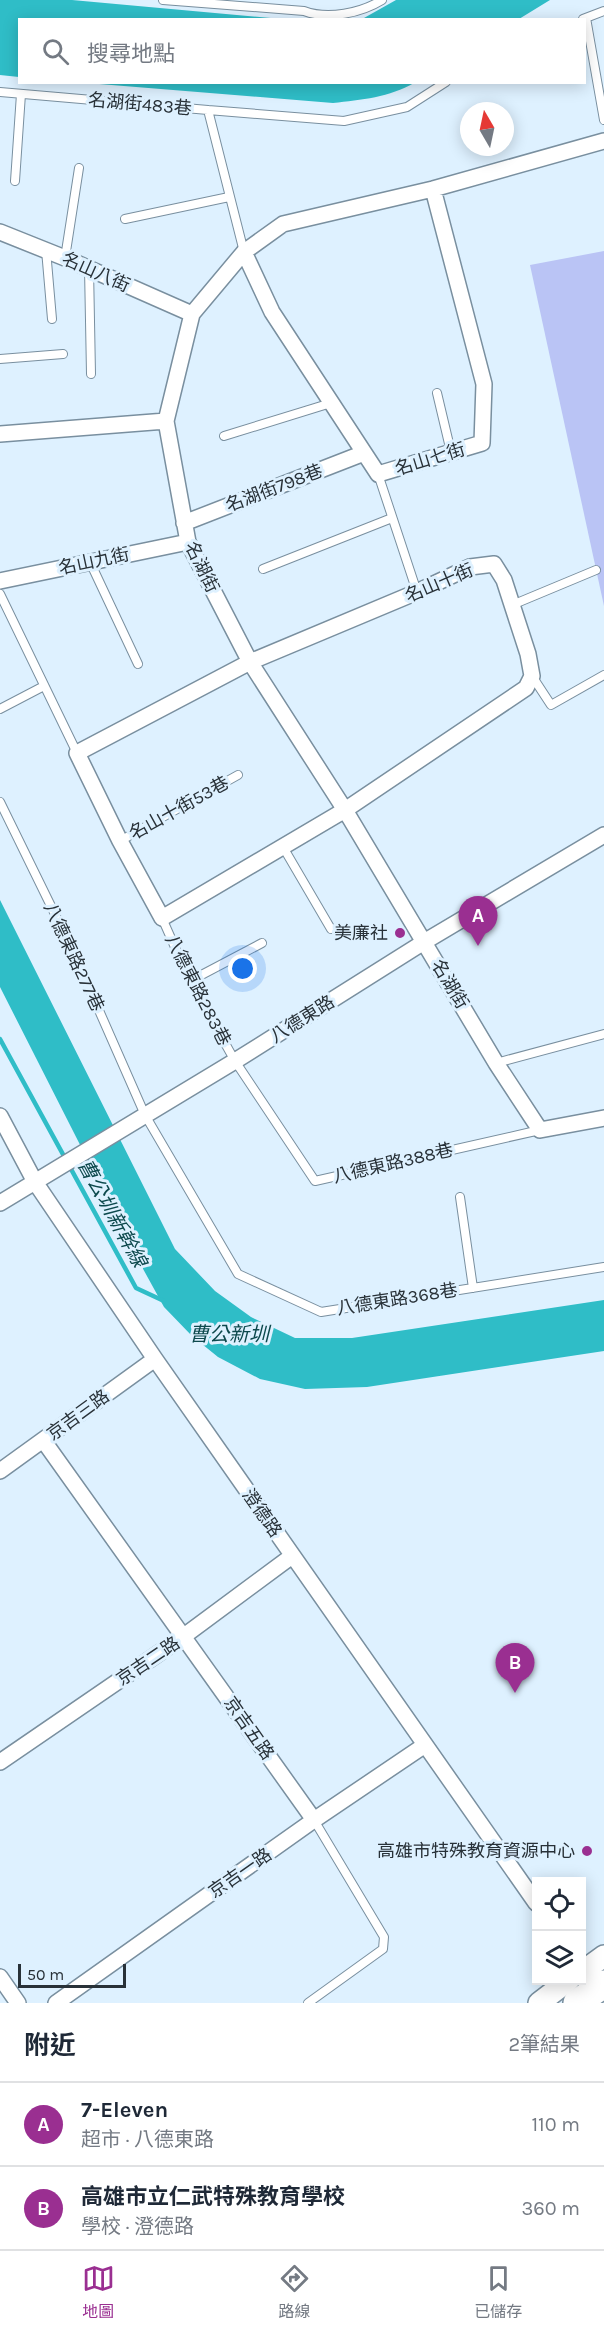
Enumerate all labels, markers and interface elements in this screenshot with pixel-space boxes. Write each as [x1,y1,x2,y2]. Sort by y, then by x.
search box [18,18,586,84]
icon: search [39,35,72,68]
text: 搜尋地點 [87,41,175,67]
street label: 名湖街483巷 [87,89,193,119]
north arrow [460,102,514,156]
street label: 名山八街 [59,247,133,297]
street label: 名山七街 [392,438,468,480]
street label: 名湖街798巷 [222,459,326,517]
street label: 名湖街 [180,538,224,596]
street label: 名山九街 [56,543,132,579]
street label: 名山十街 [402,559,476,607]
street label: 名山十街53巷 [125,772,233,844]
pin: A [458,896,498,946]
street label: 八德東路277巷 [39,899,109,1015]
place label: 美廉社 [334,922,388,944]
marker: 美廉社 [393,926,407,940]
street label: 八德東路283巷 [160,931,236,1049]
your location [228,954,257,983]
street label: 名湖街 [427,955,473,1013]
street label: 八德東路 [266,991,338,1047]
street label: 八德東路388巷 [331,1138,455,1188]
water label: 曹公圳新幹線 [73,1155,152,1273]
street label: 八德東路368巷 [335,1279,459,1319]
water label: 曹公新圳 [189,1323,272,1346]
street label: 京吉三路 [42,1385,114,1445]
street label: 澄德路 [238,1485,286,1541]
street label: 京吉二路 [112,1632,184,1690]
pin: B [496,1644,534,1693]
street label: 京吉五路 [219,1692,279,1764]
place label: 高雄市特殊教育資源中心 [377,1840,575,1862]
street label: 京吉一路 [204,1843,276,1903]
marker: 高雄市特殊教育資源中心 [580,1844,594,1858]
map controls [532,1877,586,1985]
button: locate [532,1877,586,1931]
button: layers [532,1931,586,1985]
scale bar [18,1961,126,1988]
text: 50 m [27,1965,64,1984]
text: 附近 [24,2030,76,2061]
text: 2筆結果 [508,2033,580,2056]
text: 7-Eleven [81,2097,168,2123]
text: A [37,2113,50,2136]
text: 110 m [531,2113,580,2136]
text: 超市 · 八德東路 [81,2128,214,2151]
text: 高雄市立仁武特殊教育學校 [81,2184,345,2210]
text: B [37,2197,50,2220]
text: 360 m [521,2197,580,2220]
text: 學校 · 澄德路 [81,2215,194,2238]
tab: 地圖 [82,2262,115,2322]
tab: 路線 [278,2262,311,2322]
tab: 已儲存 [474,2262,522,2322]

